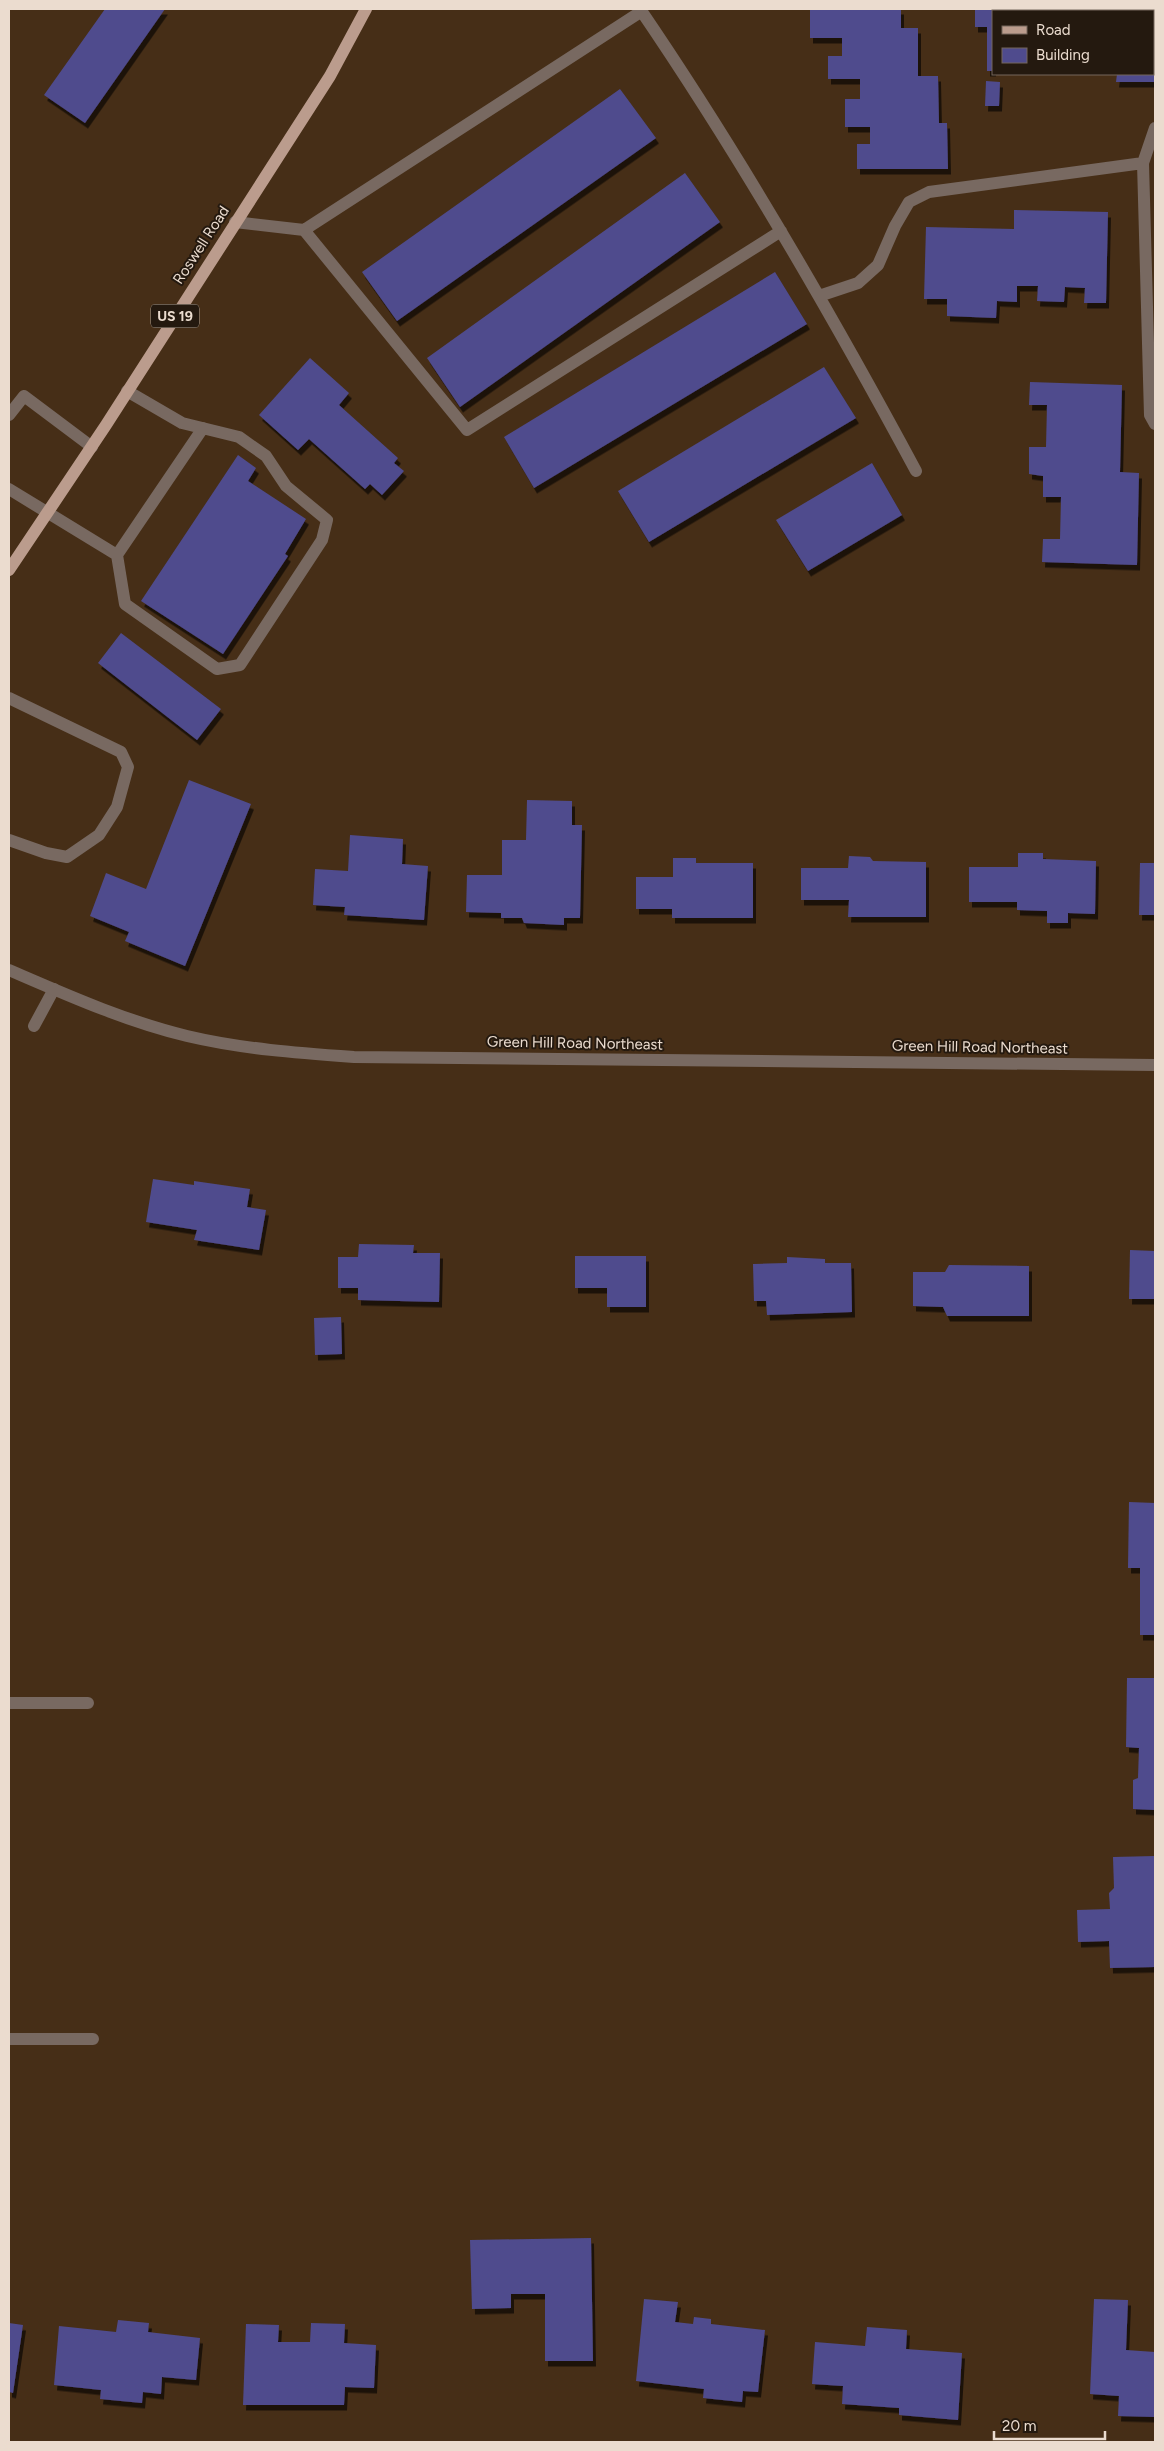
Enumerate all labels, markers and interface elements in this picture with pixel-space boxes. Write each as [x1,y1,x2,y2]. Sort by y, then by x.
legend [992,10,1154,75]
text: Road [1036,21,1071,39]
text: Building [1036,46,1090,64]
street label: Roswell Road [169,202,233,288]
road number: US 19 [151,304,199,328]
street label: Green Hill Road Northeast [487,1032,664,1054]
street label: Green Hill Road Northeast [892,1036,1069,1058]
scale bar [994,2408,1105,2440]
text: 20 m [1002,2417,1036,2435]

